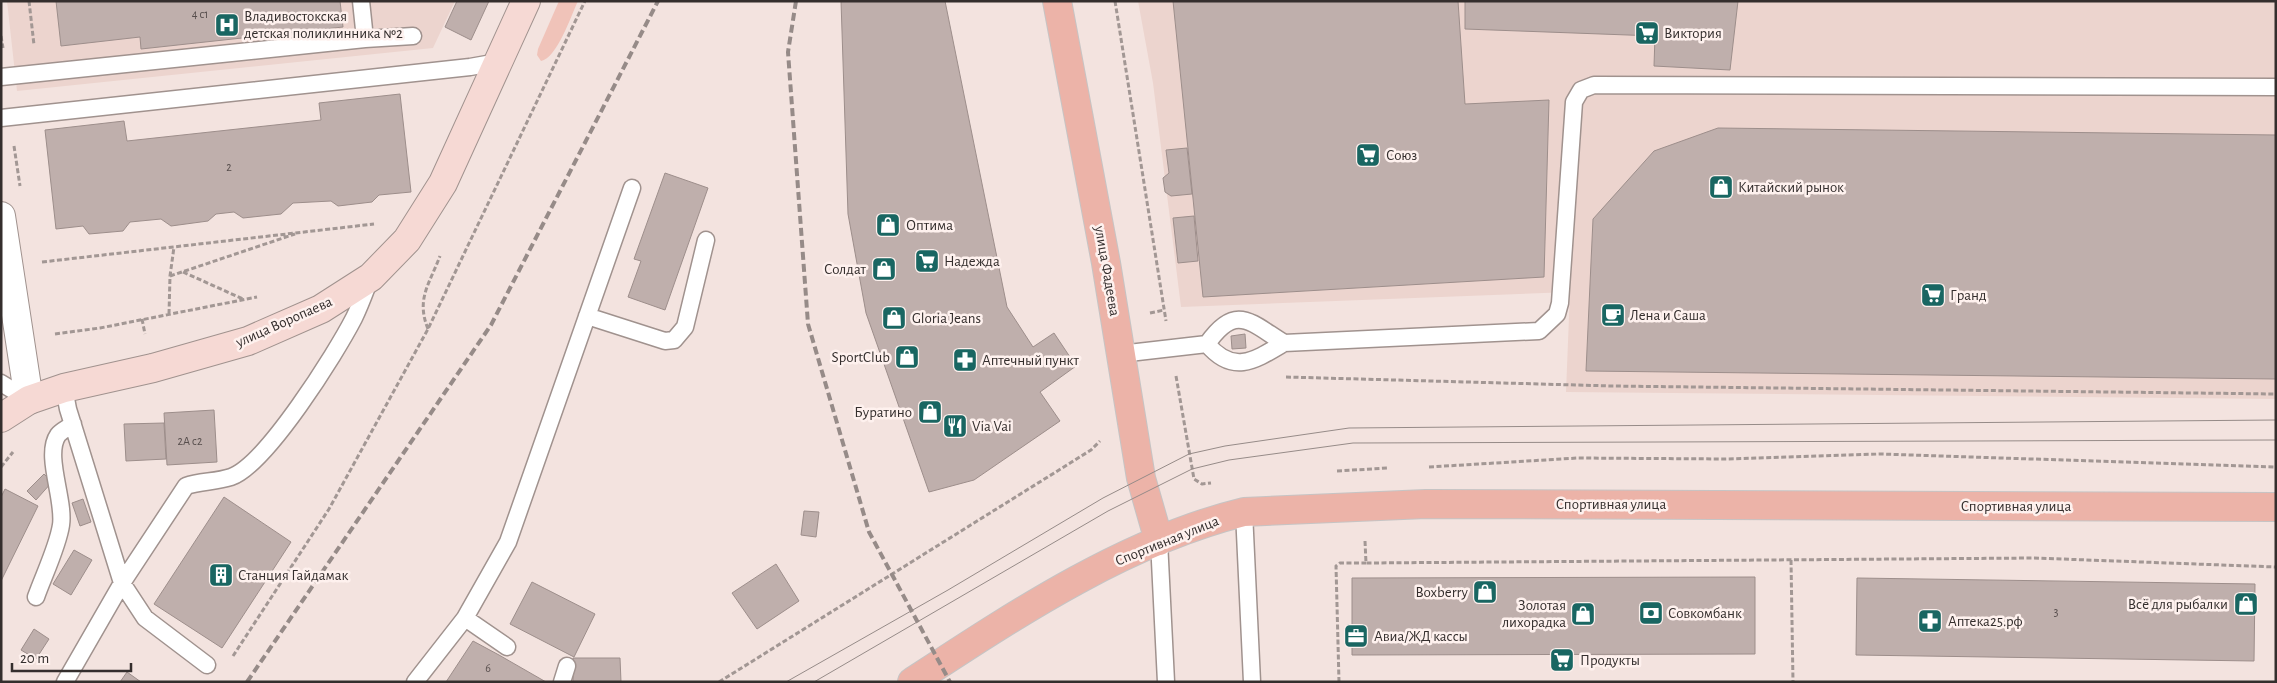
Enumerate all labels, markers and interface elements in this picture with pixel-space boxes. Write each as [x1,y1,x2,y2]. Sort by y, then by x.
house number: 4 с1 [192,8,208,20]
place label: Владивостокская детская поликлинника №2 [244,9,403,41]
hospital icon: Владивостокская детская поликлинника №2 [214,12,240,38]
supermarket icon: Виктория [1634,20,1660,46]
place label: Виктория [1664,26,1722,41]
supermarket icon: Союз [1355,142,1381,168]
place label: Союз [1386,148,1417,163]
house number: 2 [226,161,232,173]
shop icon: Китайский рынок [1708,174,1734,200]
place label: Китайский рынок [1738,180,1844,195]
shop icon: Оптима [875,212,901,238]
place label: Оптима [906,218,953,233]
street label: улица Фадеева [1092,224,1122,317]
supermarket icon: Надежда [914,248,940,274]
place label: Надежда [944,254,1000,269]
shop icon: Солдат [871,256,897,282]
place label: Солдат [824,262,867,277]
supermarket icon: Гранд [1920,282,1946,308]
place label: Гранд [1950,288,1987,303]
street label: улица Воропаева [233,294,335,350]
cafe icon: Лена и Саша [1600,302,1626,328]
shop icon: Gloria Jeans [881,305,907,331]
place label: Лена и Саша [1630,308,1706,323]
place label: Gloria Jeans [912,311,981,326]
shop icon: SportClub [894,344,920,370]
pharmacy icon: Аптечный пункт [952,347,978,373]
place label: SportClub [832,350,890,365]
place label: Аптечный пункт [982,353,1079,368]
shop icon: Буратино [917,399,943,425]
place label: Буратино [854,405,912,420]
restaurant icon: Via Vai [942,413,968,439]
place label: Via Vai [972,419,1012,434]
house number: 2А с2 [178,435,203,447]
street label: Спортивная улица [1556,497,1666,512]
street label: Спортивная улица [1961,499,2071,514]
street label: Спортивная улица [1113,513,1221,569]
building icon: Станция Гайдамак [208,562,234,588]
place label: Станция Гайдамак [238,568,348,583]
shop icon: Boxberry [1472,579,1498,605]
place label: Boxberry [1416,585,1469,600]
shop icon: Всё для рыбалки [2233,591,2259,617]
place label: Всё для рыбалки [2128,597,2228,612]
place label: Золотая лихорадка [1502,598,1566,630]
bank icon: Совкомбанк [1638,600,1664,626]
shop icon: Золотая лихорадка [1570,601,1596,627]
place label: Совкомбанк [1668,606,1742,621]
house number: 3 [2054,606,2059,618]
pharmacy icon: Аптека25.рф [1917,608,1943,634]
place label: Аптека25.рф [1948,614,2023,629]
office icon: Авиа/ЖД кассы [1343,623,1369,649]
place label: Авиа/ЖД кассы [1374,629,1468,644]
scale bar [12,640,131,672]
supermarket icon: Продукты [1549,647,1575,673]
text: 20 m [20,651,49,666]
place label: Продукты [1580,653,1640,668]
house number: 6 [485,662,491,674]

